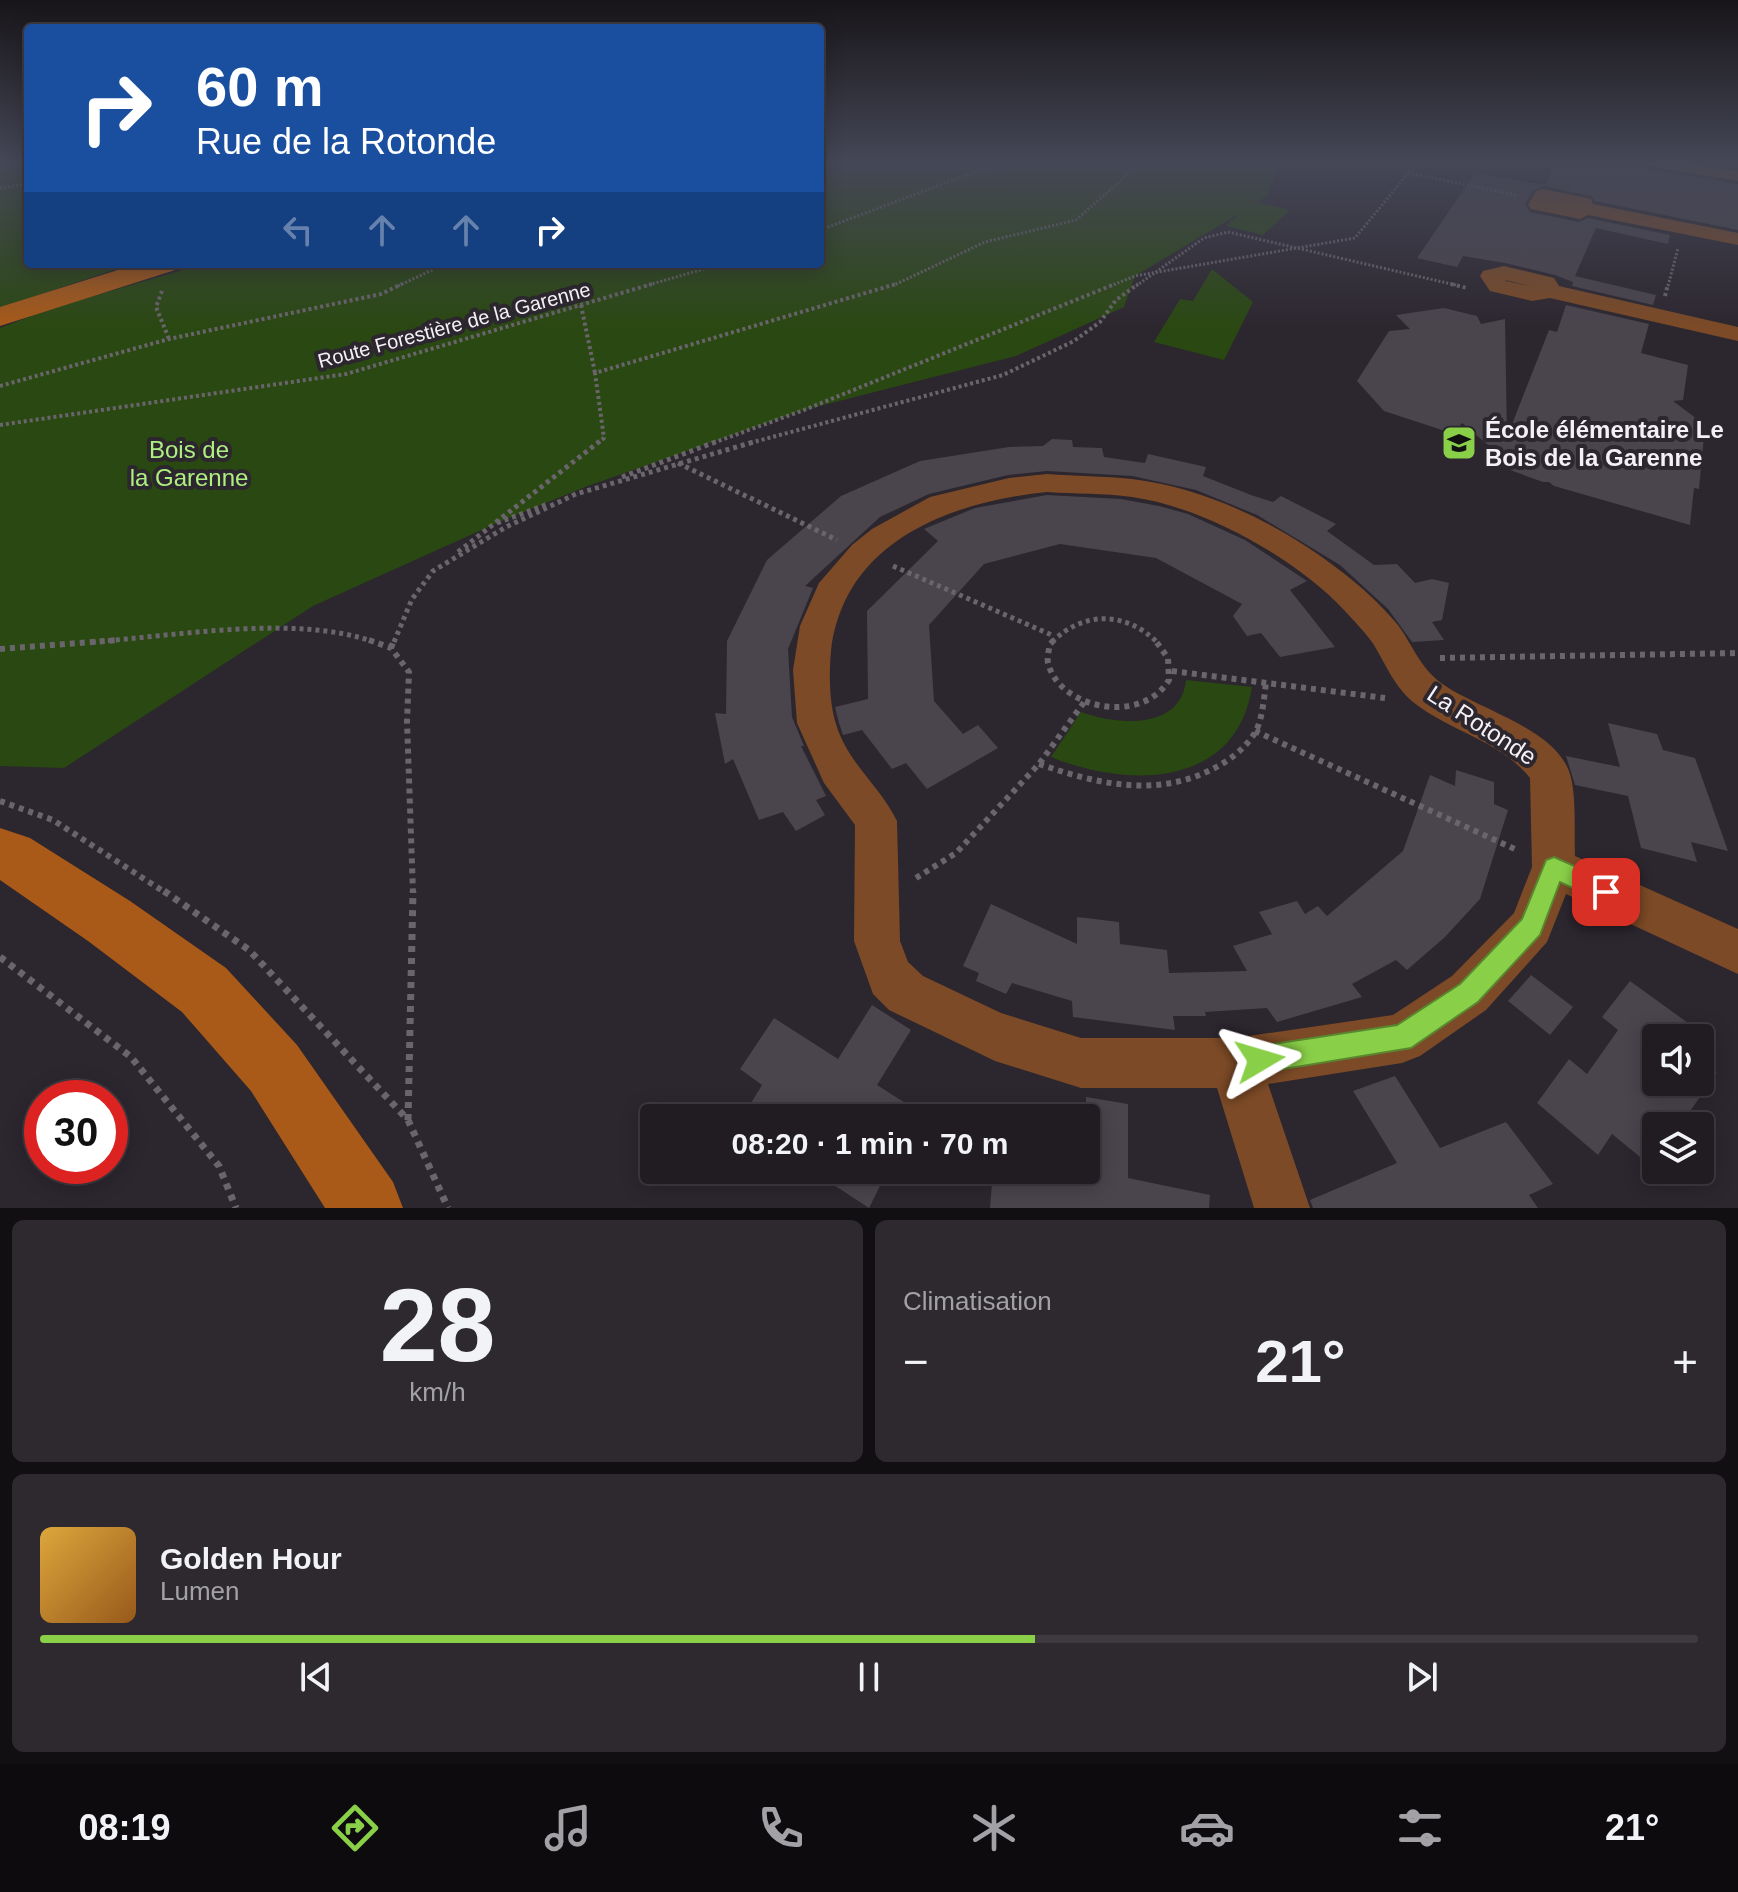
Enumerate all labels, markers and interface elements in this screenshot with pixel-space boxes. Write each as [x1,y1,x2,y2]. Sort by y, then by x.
text: 60 m [196,55,324,118]
icon: right [64,56,168,160]
text: Rue de la Rotonde [196,121,496,162]
icon: left [276,208,320,252]
icon: ahead [360,208,404,252]
icon: ahead [444,208,488,252]
icon: right [528,208,572,252]
street label: Route Forestière de la Garenne [315,278,593,372]
place label: École élémentaire Le Bois de la Garenne [1485,416,1724,471]
school or university icon: École élémentaire Le Bois de la Garenne [1440,424,1478,462]
park label: Bois de la Garenne [130,436,248,491]
street label: La Rotonde [1423,680,1541,770]
pin [1572,858,1640,926]
icon: arrive [1584,870,1628,914]
position arrow [1218,1018,1302,1102]
map controls [1642,1024,1714,1184]
button: sound [1642,1024,1714,1096]
speed limit sign: 30 [24,1080,128,1184]
button: layers [1642,1112,1714,1184]
text: 08:20 · 1 min · 70 m [732,1127,1008,1160]
text: 28 [380,1267,495,1383]
text: Climatisation [903,1286,1052,1316]
text: 21° [1255,1328,1346,1395]
text: − [903,1337,929,1386]
text: + [1672,1337,1698,1386]
text: km/h [409,1377,466,1407]
text: Golden Hour [160,1542,342,1575]
text: Lumen [160,1576,240,1606]
icon: previous [294,1655,338,1699]
icon: pause [847,1655,891,1699]
icon: next [1400,1655,1444,1699]
icon: directions [327,1800,383,1856]
icon: music [540,1800,596,1856]
icon: phone [753,1800,809,1856]
icon: climate [966,1800,1022,1856]
icon: car [1179,1800,1235,1856]
icon: filters [1392,1800,1448,1856]
text: 08:19 [78,1807,171,1848]
text: 21° [1605,1807,1659,1848]

